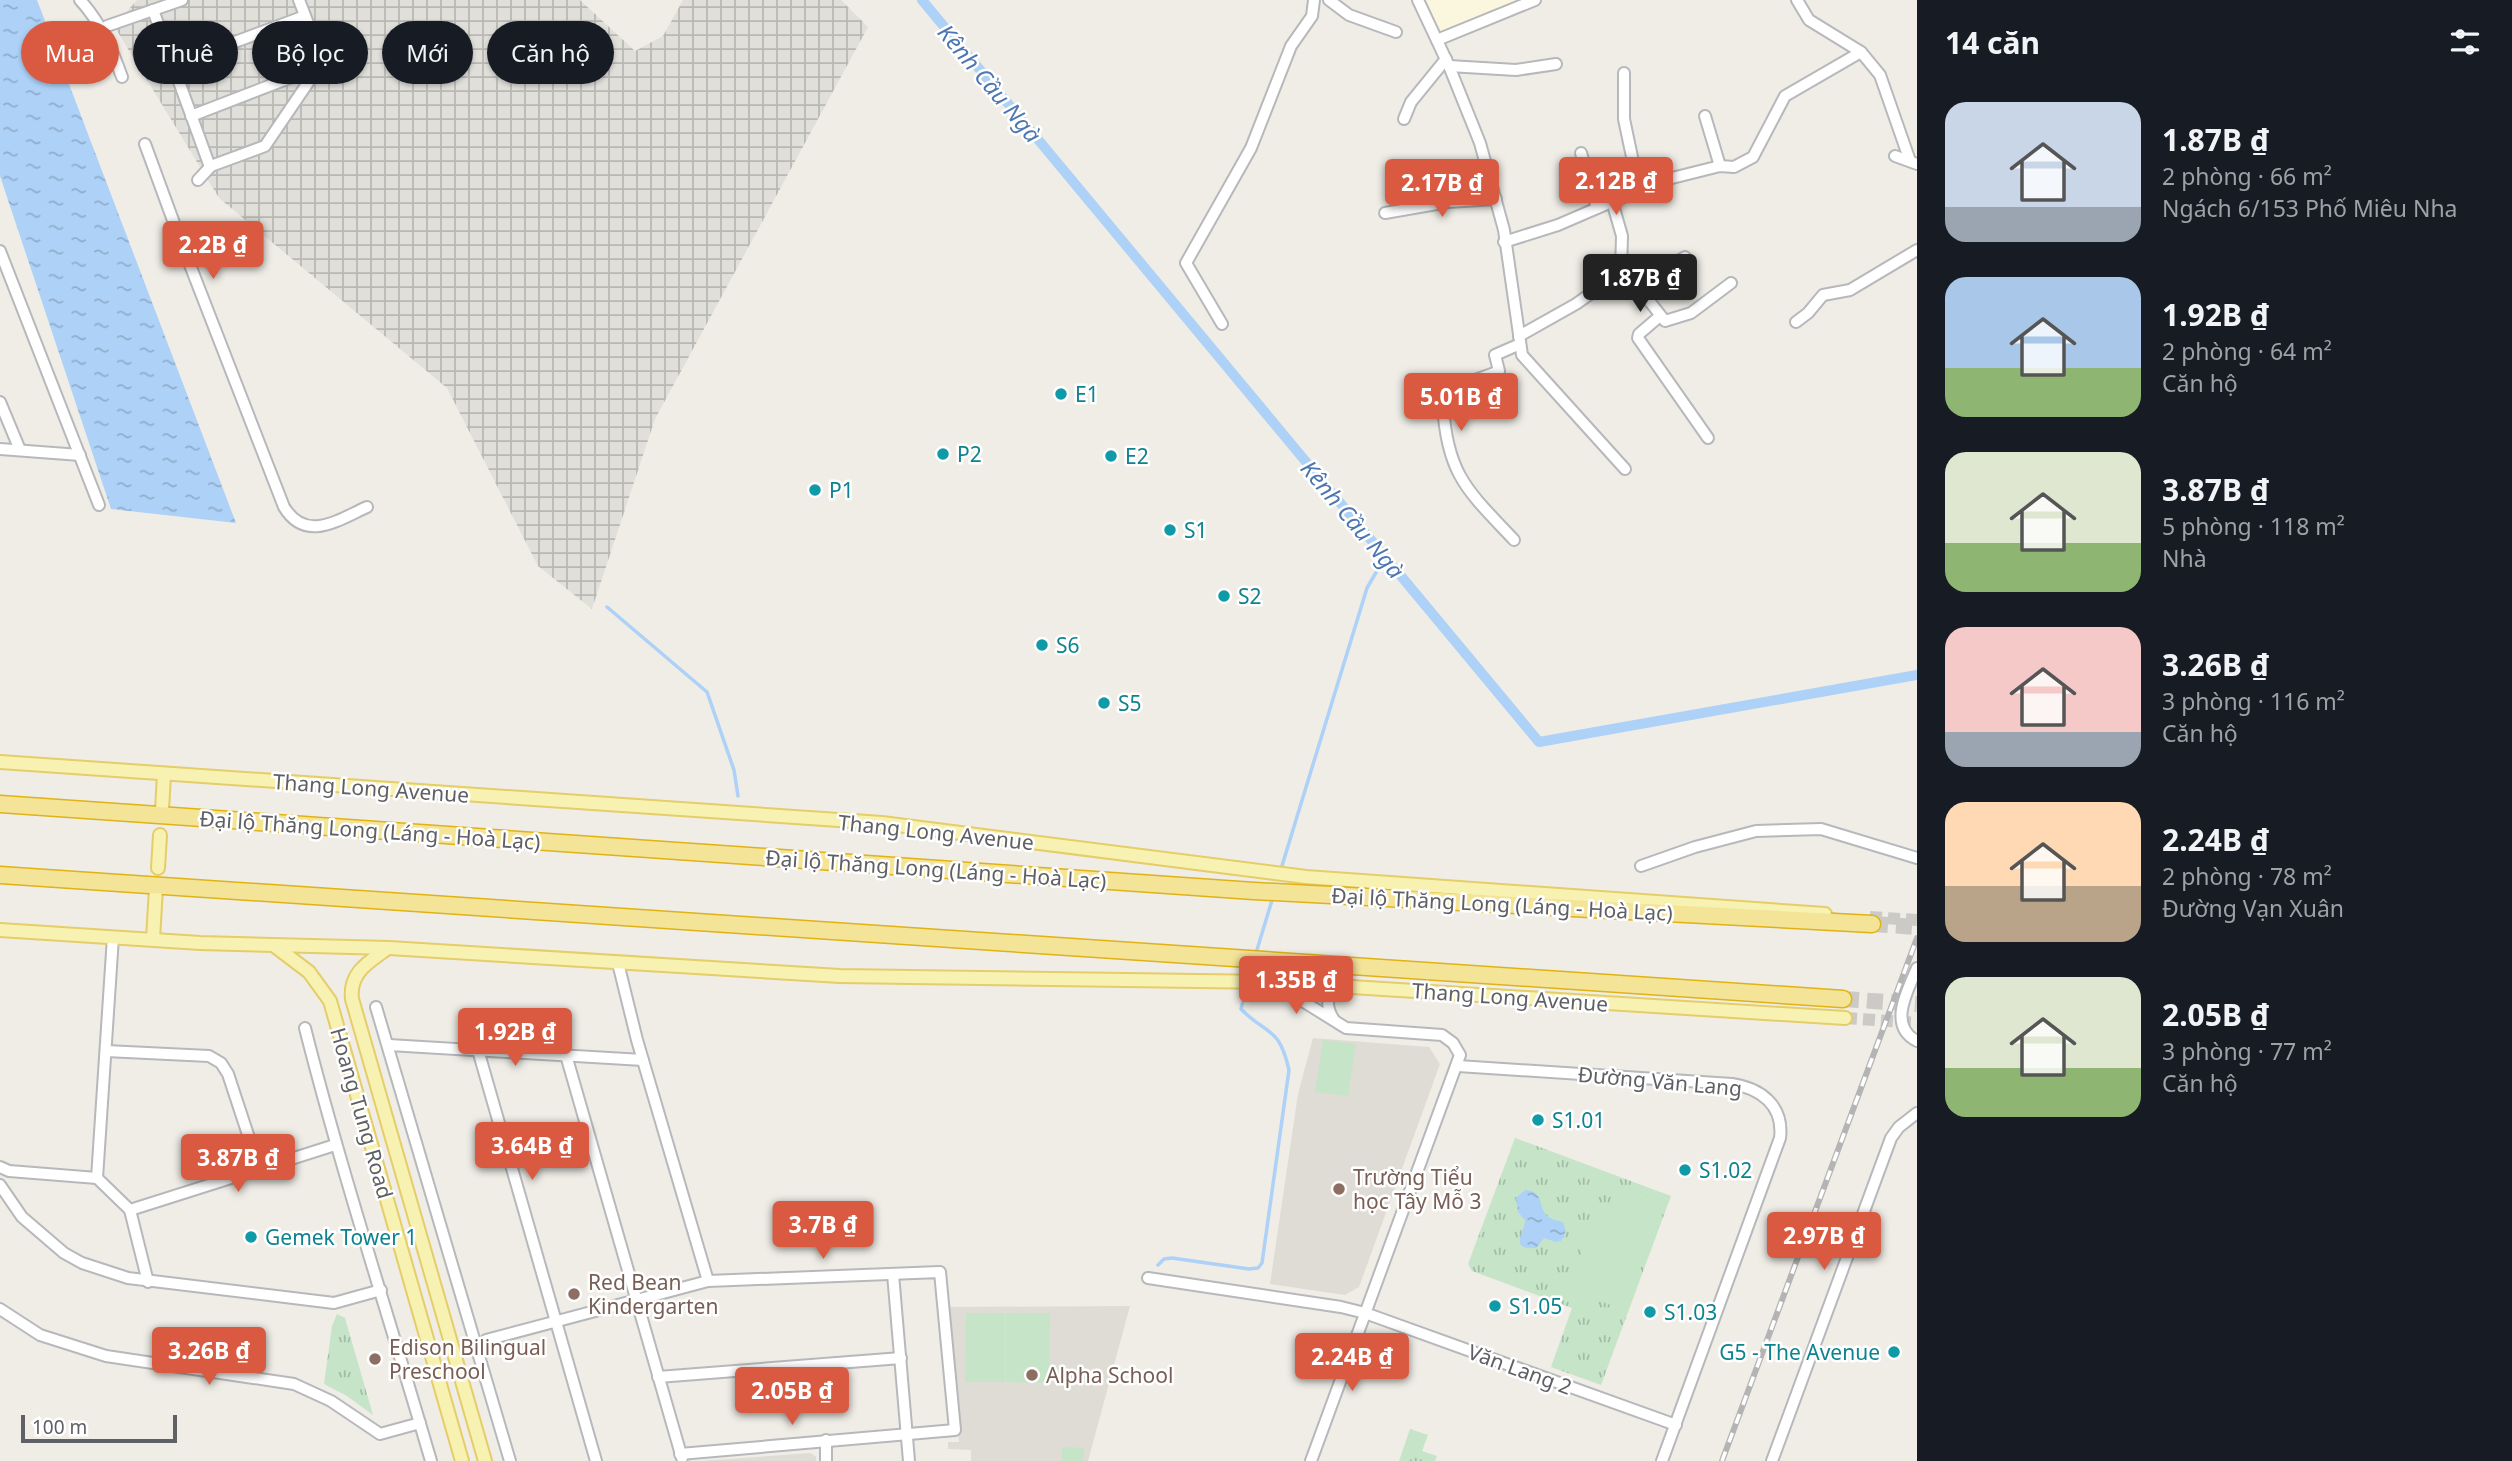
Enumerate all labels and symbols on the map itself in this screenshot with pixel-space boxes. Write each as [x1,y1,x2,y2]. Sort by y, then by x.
water label: Kênh Cầu Ngà [931,17,1049,149]
pin: 2.12B ₫ [1551,158,1681,217]
pin: 2.17B ₫ [1377,160,1507,219]
pin: 2.2B ₫ [156,222,270,281]
pin: 1.87B ₫ [1575,254,1705,314]
pin: 5.01B ₫ [1396,374,1526,433]
place label: E1 [1075,380,1099,408]
marker: E1 [1053,386,1069,402]
place label: P2 [957,440,982,468]
place label: E2 [1125,442,1149,470]
marker: P2 [935,446,951,462]
marker: E2 [1103,448,1119,464]
water label: Kênh Cầu Ngà [1294,453,1412,585]
place label: P1 [829,476,854,504]
marker: P1 [807,482,823,498]
place label: S1 [1184,516,1208,544]
marker: S1 [1162,522,1178,538]
place label: S2 [1238,582,1262,610]
marker: S2 [1216,588,1232,604]
place label: S6 [1056,631,1080,659]
marker: S6 [1034,637,1050,653]
place label: S5 [1118,689,1142,717]
marker: S5 [1096,695,1112,711]
street label: Thang Long Avenue [272,767,470,809]
street label: Đại lộ Thăng Long (Láng - Hoà Lạc) [199,804,541,856]
street label: Thang Long Avenue [837,808,1035,856]
street label: Đại lộ Thăng Long (Láng - Hoà Lạc) [765,843,1107,895]
street label: Đại lộ Thăng Long (Láng - Hoà Lạc) [1331,881,1673,927]
pin: 1.35B ₫ [1231,956,1361,1016]
street label: Thang Long Avenue [1411,976,1609,1018]
pin: 1.92B ₫ [450,1009,580,1068]
street label: Hoang Tung Road [324,1024,400,1202]
street label: Đường Văn Lang [1577,1060,1743,1102]
place label: S1.01 [1552,1106,1605,1134]
marker: S1.01 [1530,1112,1546,1128]
pin: 3.64B ₫ [467,1122,597,1182]
pin: 3.87B ₫ [173,1134,303,1194]
place label: S1.02 [1699,1156,1752,1184]
marker: S1.02 [1677,1162,1693,1178]
place label: Trường Tiểu học Tây Mỗ 3 [1353,1163,1481,1215]
marker: Trường Tiểu học Tây Mỗ 3 [1331,1181,1347,1197]
pin: 3.7B ₫ [766,1202,880,1261]
pin: 2.97B ₫ [1759,1212,1889,1272]
place label: Gemek Tower 1 [265,1223,417,1251]
marker: Gemek Tower 1 [243,1229,259,1245]
place label: Red Bean Kindergarten [588,1268,718,1320]
marker: Red Bean Kindergarten [566,1286,582,1302]
place label: S1.05 [1509,1292,1562,1320]
marker: S1.05 [1487,1298,1503,1314]
place label: S1.03 [1664,1298,1717,1326]
marker: S1.03 [1642,1304,1658,1320]
pin: 3.26B ₫ [144,1328,274,1387]
place label: Edison Bilingual Preschool [389,1333,546,1385]
pin: 2.24B ₫ [1287,1334,1417,1393]
street label: Văn Lang 2 [1464,1337,1576,1401]
place label: G5 - The Avenue [1719,1338,1880,1366]
marker: G5 - The Avenue [1886,1344,1902,1360]
marker: Edison Bilingual Preschool [367,1351,383,1367]
place label: Alpha School [1046,1361,1173,1389]
marker: Alpha School [1024,1367,1040,1383]
pin: 2.05B ₫ [727,1368,857,1427]
scale bar [21,1412,177,1444]

